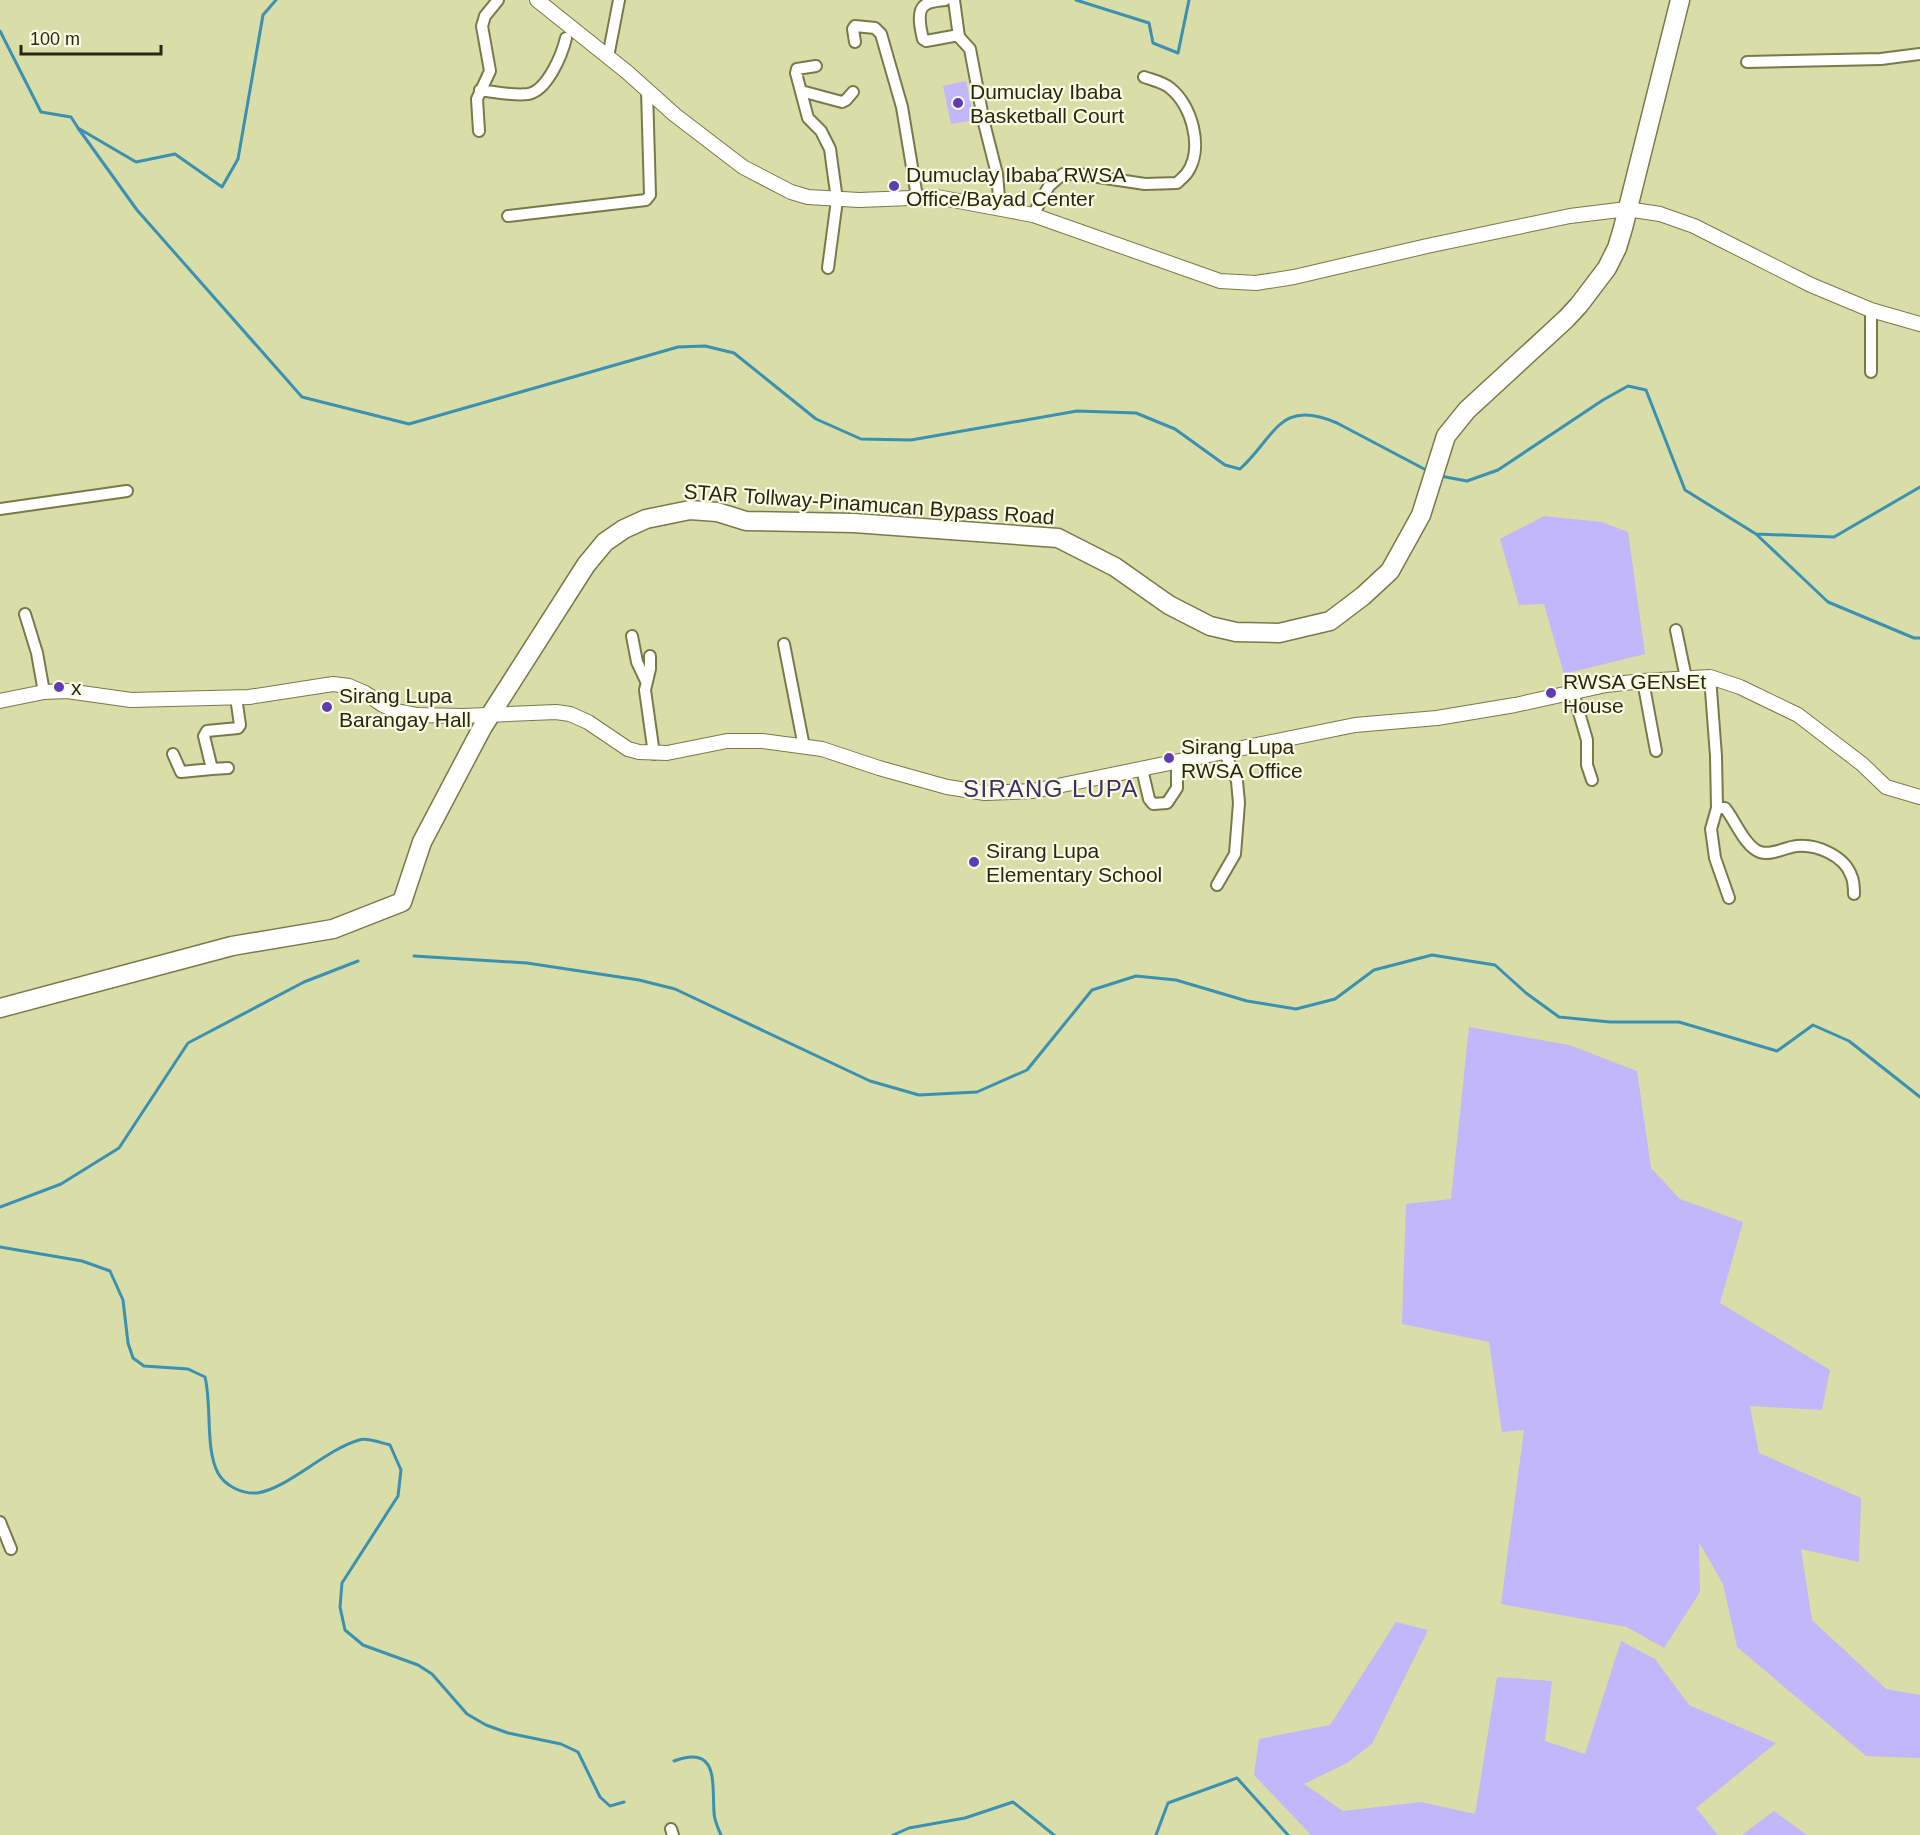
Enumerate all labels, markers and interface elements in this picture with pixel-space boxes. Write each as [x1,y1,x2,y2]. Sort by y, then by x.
scale bar [21,18,160,56]
text: 100 m [30,29,80,49]
place label: Dumuclay Ibaba Basketball Court [970,80,1124,127]
marker: Dumuclay Ibaba Basketball Court [951,96,965,110]
place label: Dumuclay Ibaba RWSA Office/Bayad Center [906,163,1126,210]
marker: Dumuclay Ibaba RWSA Office/Bayad Center [887,179,901,193]
street label: STAR Tollway-Pinamucan Bypass Road [683,480,1055,528]
place label: RWSA GENsEt House [1563,670,1706,717]
place label: x [71,676,82,699]
marker: x [52,680,66,694]
place label: Sirang Lupa Barangay Hall [339,684,471,731]
marker: RWSA GENsEt House [1544,686,1558,700]
marker: Sirang Lupa Barangay Hall [320,700,334,714]
place label: Sirang Lupa RWSA Office [1181,735,1303,782]
marker: Sirang Lupa RWSA Office [1162,751,1176,765]
district label: SIRANG LUPA [963,775,1139,802]
place label: Sirang Lupa Elementary School [986,839,1162,886]
marker: Sirang Lupa Elementary School [967,855,981,869]

